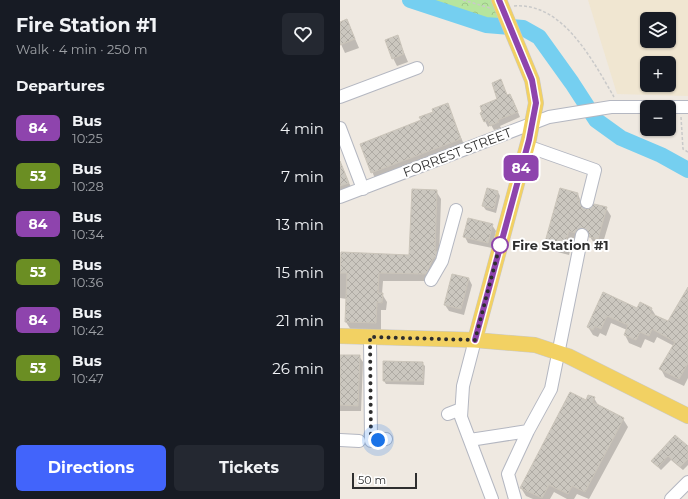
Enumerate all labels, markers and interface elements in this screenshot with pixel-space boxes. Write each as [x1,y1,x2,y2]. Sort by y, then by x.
map controls [640,12,676,136]
button: layers [640,12,676,48]
button: heart [282,13,324,55]
text: Fire Station #1 [16,14,157,37]
text: Walk · 4 min · 250 m [16,41,147,57]
button: + [640,56,676,92]
text: Departures [16,76,105,95]
button: − [640,100,676,136]
text: Bus [72,111,102,130]
text: 84 [29,119,47,137]
text: 4 min [280,119,324,138]
street label: FORREST STREET [401,124,514,180]
text: 10:25 [72,130,103,146]
line badge: 84 [503,155,539,181]
text: Bus [72,159,102,178]
text: 84 [512,159,530,177]
text: 53 [30,167,46,185]
text: 7 min [281,167,324,186]
text: 10:28 [72,178,104,194]
text: Bus [72,207,102,226]
text: 84 [29,215,47,233]
text: 13 min [276,215,324,234]
text: 10:34 [72,226,104,242]
marker: Fire Station #1 [491,236,509,254]
place label: Fire Station #1 [512,237,609,253]
text: Bus [72,255,102,274]
text: 53 [30,263,46,281]
text: 15 min [276,263,324,282]
text: 10:36 [72,274,103,290]
text: Bus [72,303,102,322]
text: 84 [29,311,47,329]
text: 21 min [276,311,324,330]
text: 10:42 [72,322,104,338]
text: Bus [72,351,102,370]
text: 53 [30,359,46,377]
text: 26 min [272,359,324,378]
text: 10:47 [72,370,104,386]
your location [368,430,388,450]
button: Directions [16,445,166,491]
button: Tickets [174,445,324,491]
scale bar [352,471,417,490]
text: 50 m [358,473,386,487]

